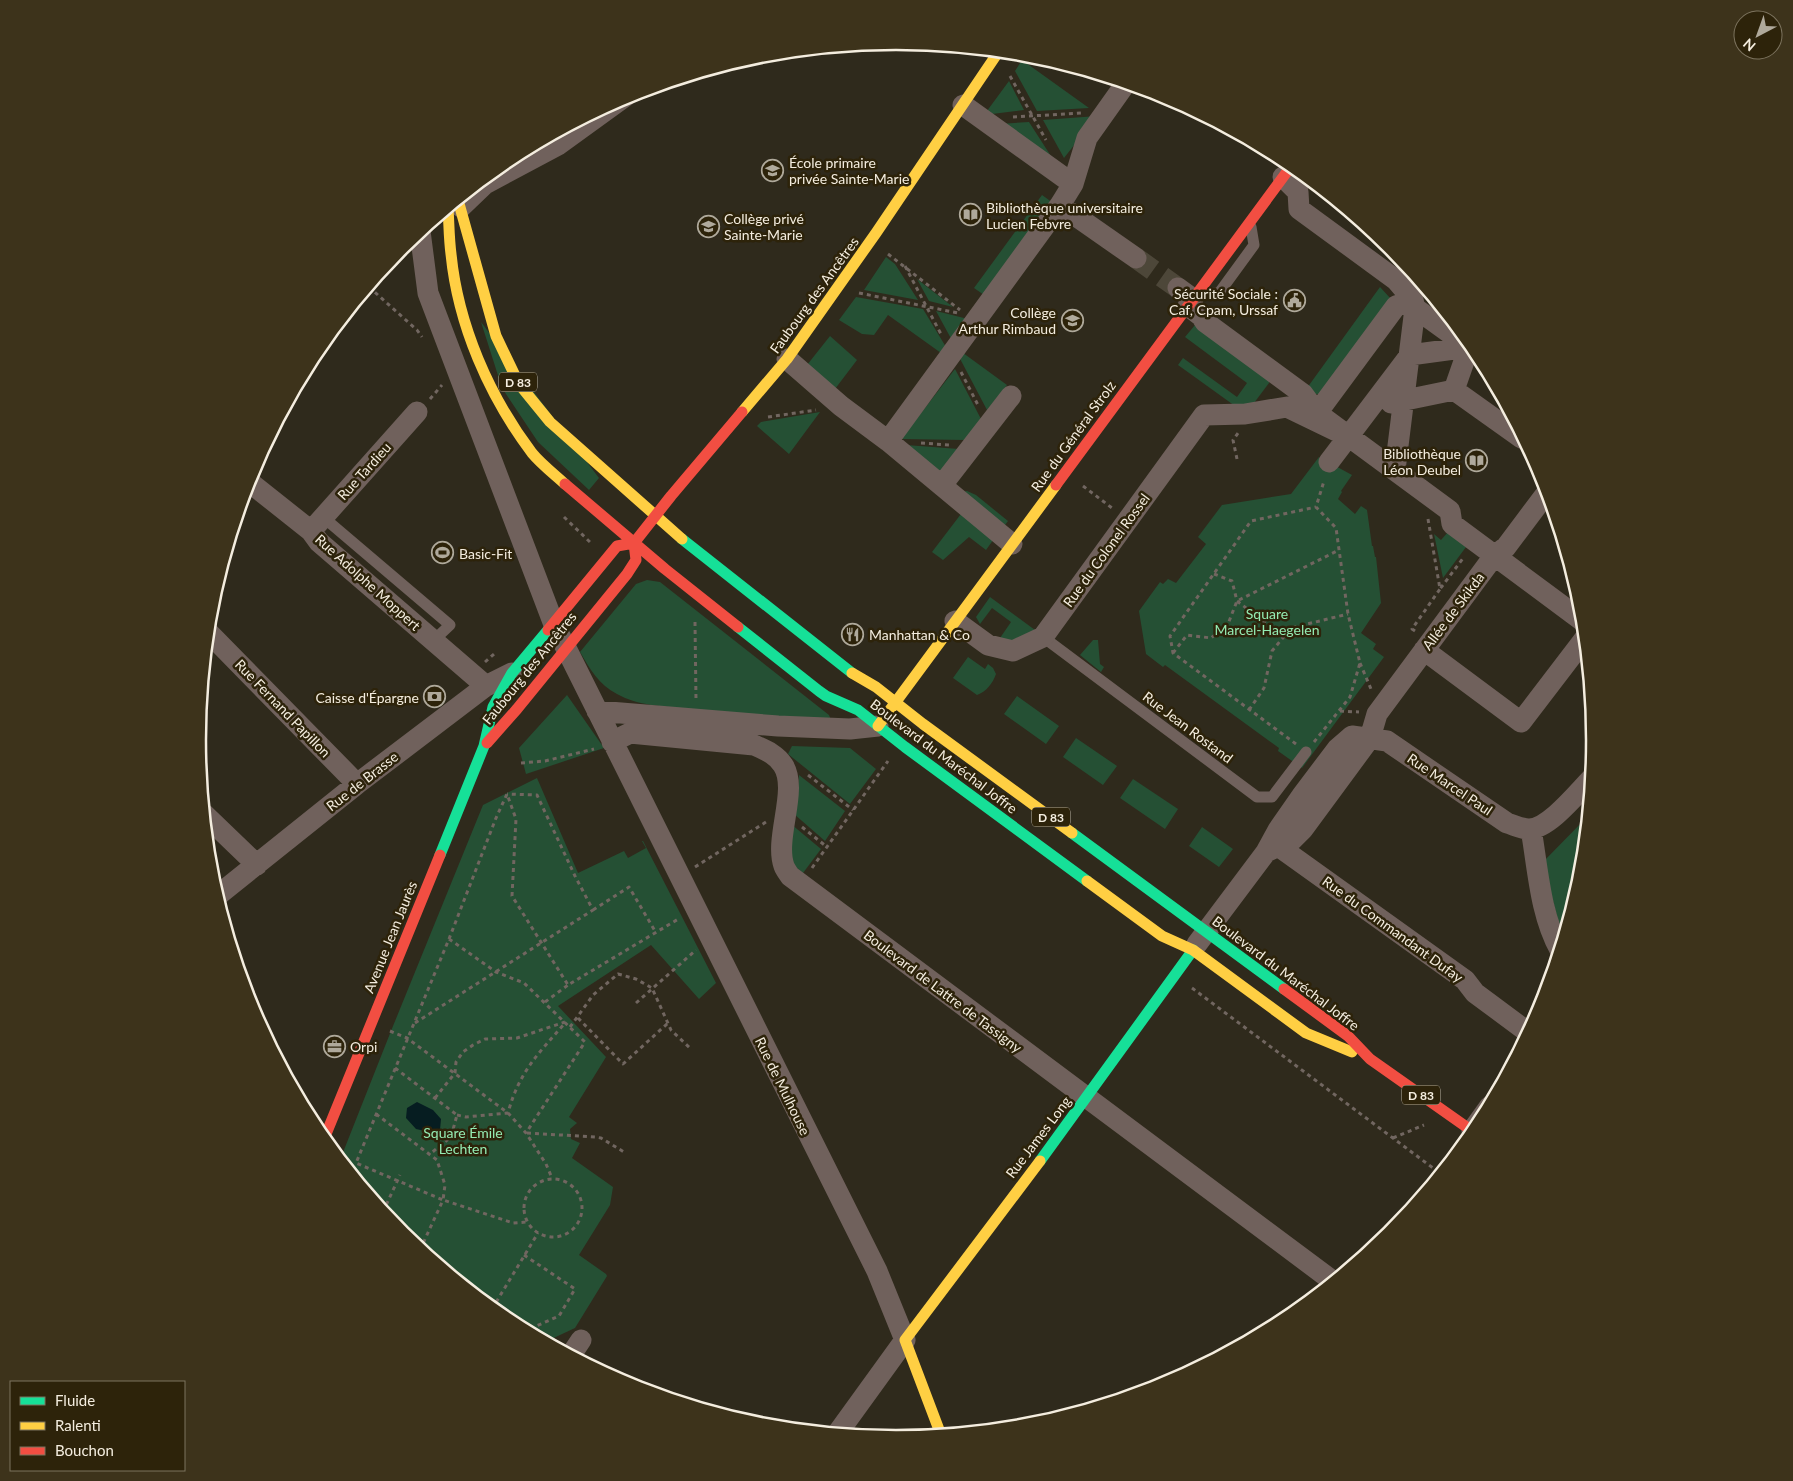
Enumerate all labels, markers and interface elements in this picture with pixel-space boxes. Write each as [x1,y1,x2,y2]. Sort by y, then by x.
north arrow [1733,10,1783,60]
text: N [1739,35,1759,55]
place label: École primaire privée Sainte-Marie [789,154,909,187]
school or university icon: École primaire privée Sainte-Marie [761,158,785,182]
place label: Bibliothèque universitaire Lucien Febvre [986,199,1143,232]
library icon: Bibliothèque universitaire Lucien Febvre [958,203,982,227]
place label: Collège privé Sainte-Marie [724,210,804,243]
school or university icon: Collège privé Sainte-Marie [696,214,720,238]
street label: Faubourg des Ancêtres [766,233,862,357]
place label: Sécurité Sociale : Caf, Cpam, Urssaf [1169,285,1278,318]
public building icon: Sécurité Sociale : Caf, Cpam, Urssaf [1282,289,1306,313]
place label: Collège Arthur Rimbaud [958,304,1056,337]
school or university icon: Collège Arthur Rimbaud [1060,308,1084,332]
road number: D 83 [499,372,537,392]
street label: Rue du Général Strolz [1027,377,1119,495]
street label: Rue Tardieu [334,439,394,503]
place label: Bibliothèque Léon Deubel [1383,445,1461,478]
library icon: Bibliothèque Léon Deubel [1465,449,1489,473]
street label: Rue du Colonel Rossel [1059,490,1153,610]
street label: Rue Adolphe Moppert [312,530,424,634]
sports icon: Basic-Fit [431,541,455,565]
place label: Basic-Fit [459,545,512,562]
street label: Allée de Skikda [1418,569,1488,653]
park label: Square Marcel-Haegelen [1215,605,1319,638]
street label: Faubourg des Ancêtres [478,608,580,728]
restaurant icon: Manhattan & Co [841,622,865,646]
place label: Manhattan & Co [869,626,970,643]
street label: Rue Fernand Papillon [232,655,334,761]
bank icon: Caisse d'Épargne [423,685,447,709]
street label: Rue Jean Rostand [1140,688,1236,766]
place label: Caisse d'Épargne [315,689,419,706]
street label: Boulevard du Maréchal Joffre [867,695,1021,817]
street label: Rue de Brasse [323,748,401,814]
street label: Rue Marcel Paul [1404,749,1496,819]
road number: D 83 [1032,808,1070,826]
street label: Rue du Commandant Dufay [1319,872,1467,986]
street label: Avenue Jean Jaurès [360,879,420,995]
street label: Boulevard du Maréchal Joffre [1209,912,1363,1034]
street label: Boulevard de Lattre de Tassigny [861,926,1026,1056]
office icon: Orpi [322,1034,346,1058]
street label: Rue de Mulhouse [752,1034,814,1138]
place label: Orpi [350,1038,377,1055]
road number: D 83 [1402,1086,1440,1104]
street label: Rue James Long [1002,1093,1074,1181]
park label: Square Émile Lechten [423,1124,503,1157]
legend [10,1381,185,1471]
text: Fluide [55,1391,95,1409]
text: Ralenti [55,1416,101,1434]
text: Bouchon [55,1441,114,1459]

